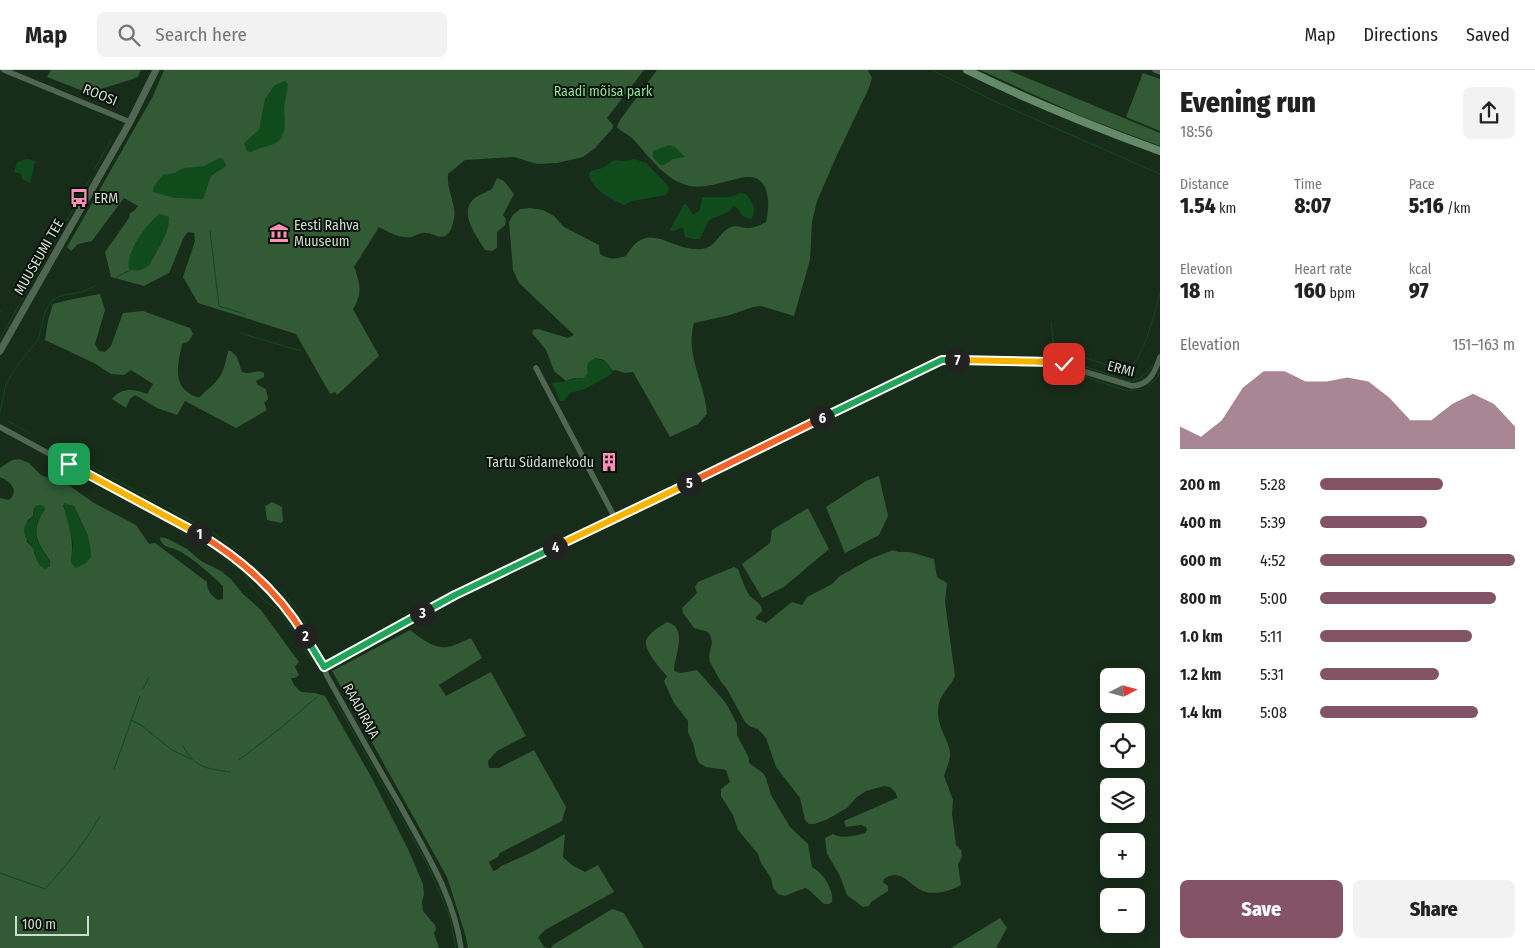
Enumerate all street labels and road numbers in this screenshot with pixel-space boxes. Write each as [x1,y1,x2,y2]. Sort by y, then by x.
street label: ROOSI [80,80,120,110]
street label: MUUSEUMI TEE [10,216,68,298]
street label: ERMI [1105,357,1137,381]
street label: RAADIRAJA [339,680,383,742]

